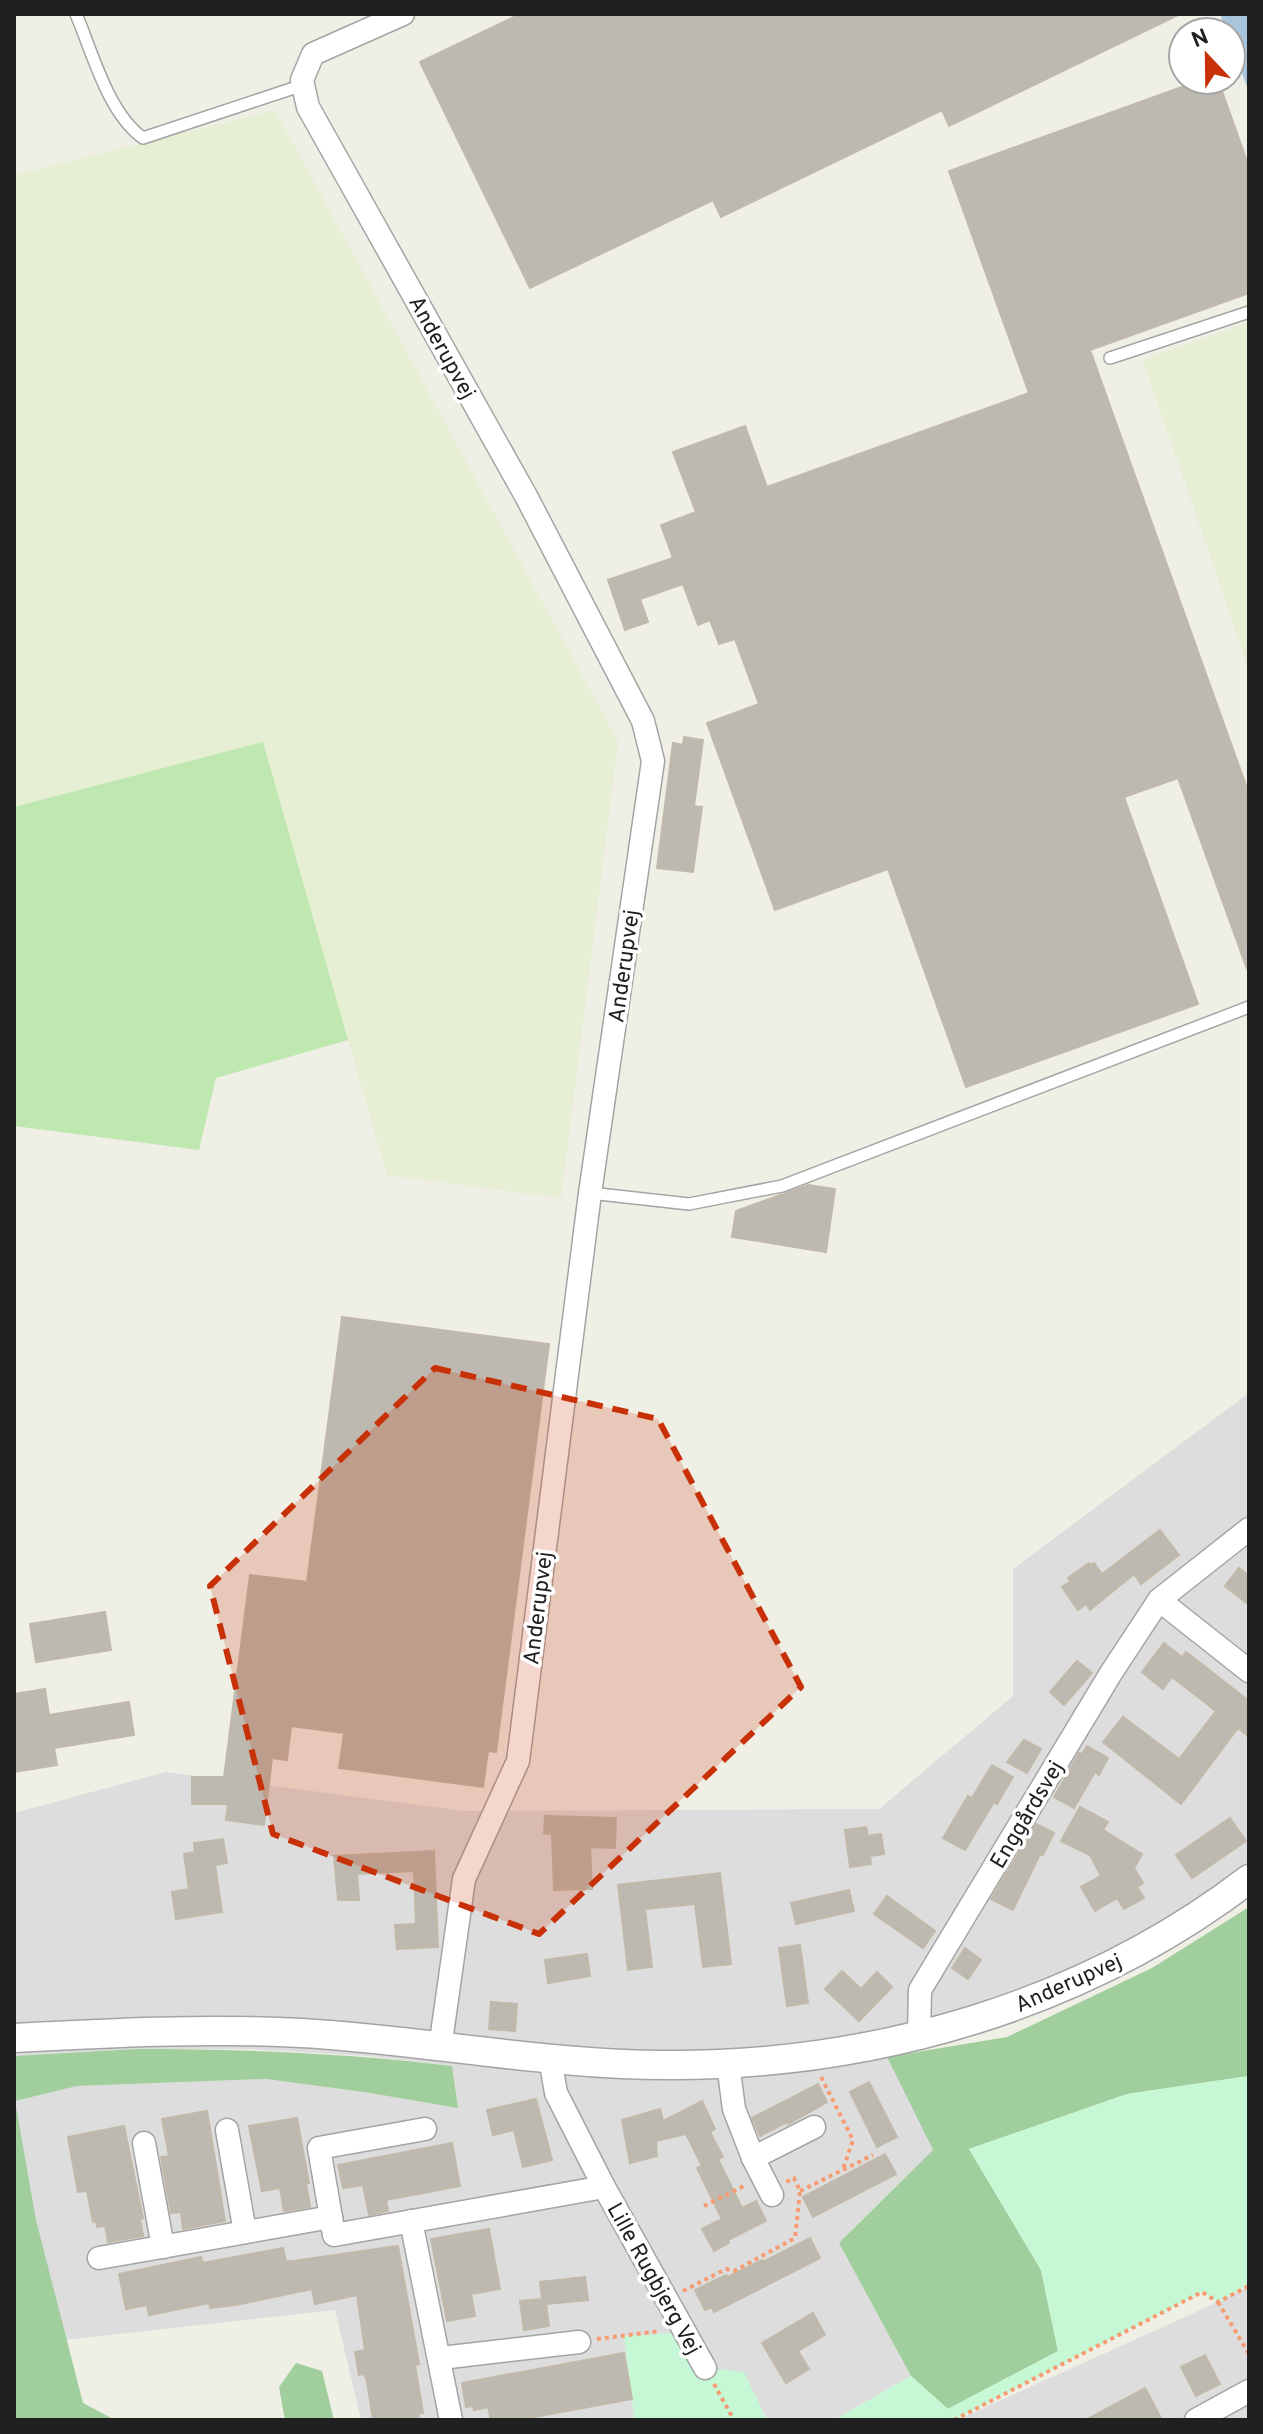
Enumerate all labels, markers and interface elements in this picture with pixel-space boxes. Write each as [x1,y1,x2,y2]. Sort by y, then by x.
north arrow [1167,16,1247,96]
text: N [1188,24,1213,55]
street label: Anderupvej [401,292,480,405]
street label: Anderupvej [604,908,647,1025]
street label: Anderupvej [519,1550,560,1666]
street label: Enggårdsvej [985,1757,1071,1874]
street label: Anderupvej [1012,1949,1127,2020]
street label: Lille Rugbjerg Vej [600,2198,706,2360]

